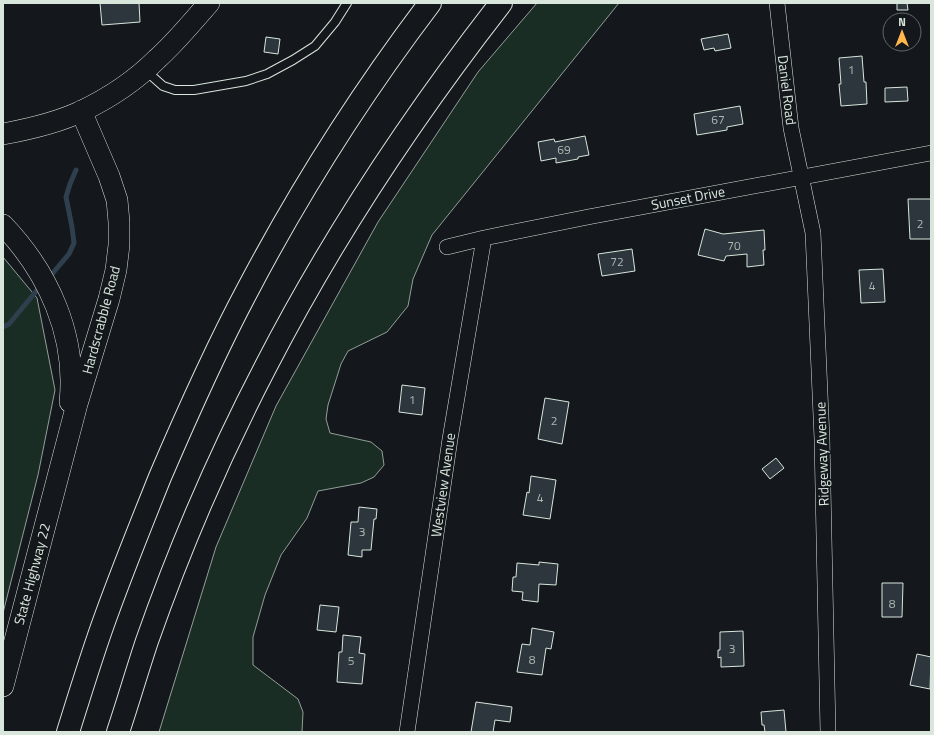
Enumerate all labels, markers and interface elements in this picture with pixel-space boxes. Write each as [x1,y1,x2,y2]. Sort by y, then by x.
north arrow [882,12,922,52]
text: N [898,14,906,30]
street label: Daniel Road [773,54,802,126]
house number: 1 [848,60,854,79]
house number: 67 [711,110,725,129]
house number: 69 [557,140,571,159]
street label: Sunset Drive [649,180,727,215]
house number: 2 [917,214,923,233]
house number: 70 [727,236,741,255]
house number: 72 [610,252,624,271]
street label: Hardscrabble Road [76,263,125,376]
house number: 4 [869,276,876,295]
house number: 1 [409,390,415,409]
street label: Ridgeway Avenue [809,401,834,507]
house number: 2 [551,411,557,430]
street label: Westview Avenue [425,431,460,538]
house number: 4 [537,488,544,507]
street label: State Highway 22 [8,521,55,627]
house number: 3 [359,522,365,541]
house number: 8 [889,594,896,613]
house number: 3 [729,639,735,658]
house number: 8 [529,650,536,669]
house number: 5 [348,651,355,670]

